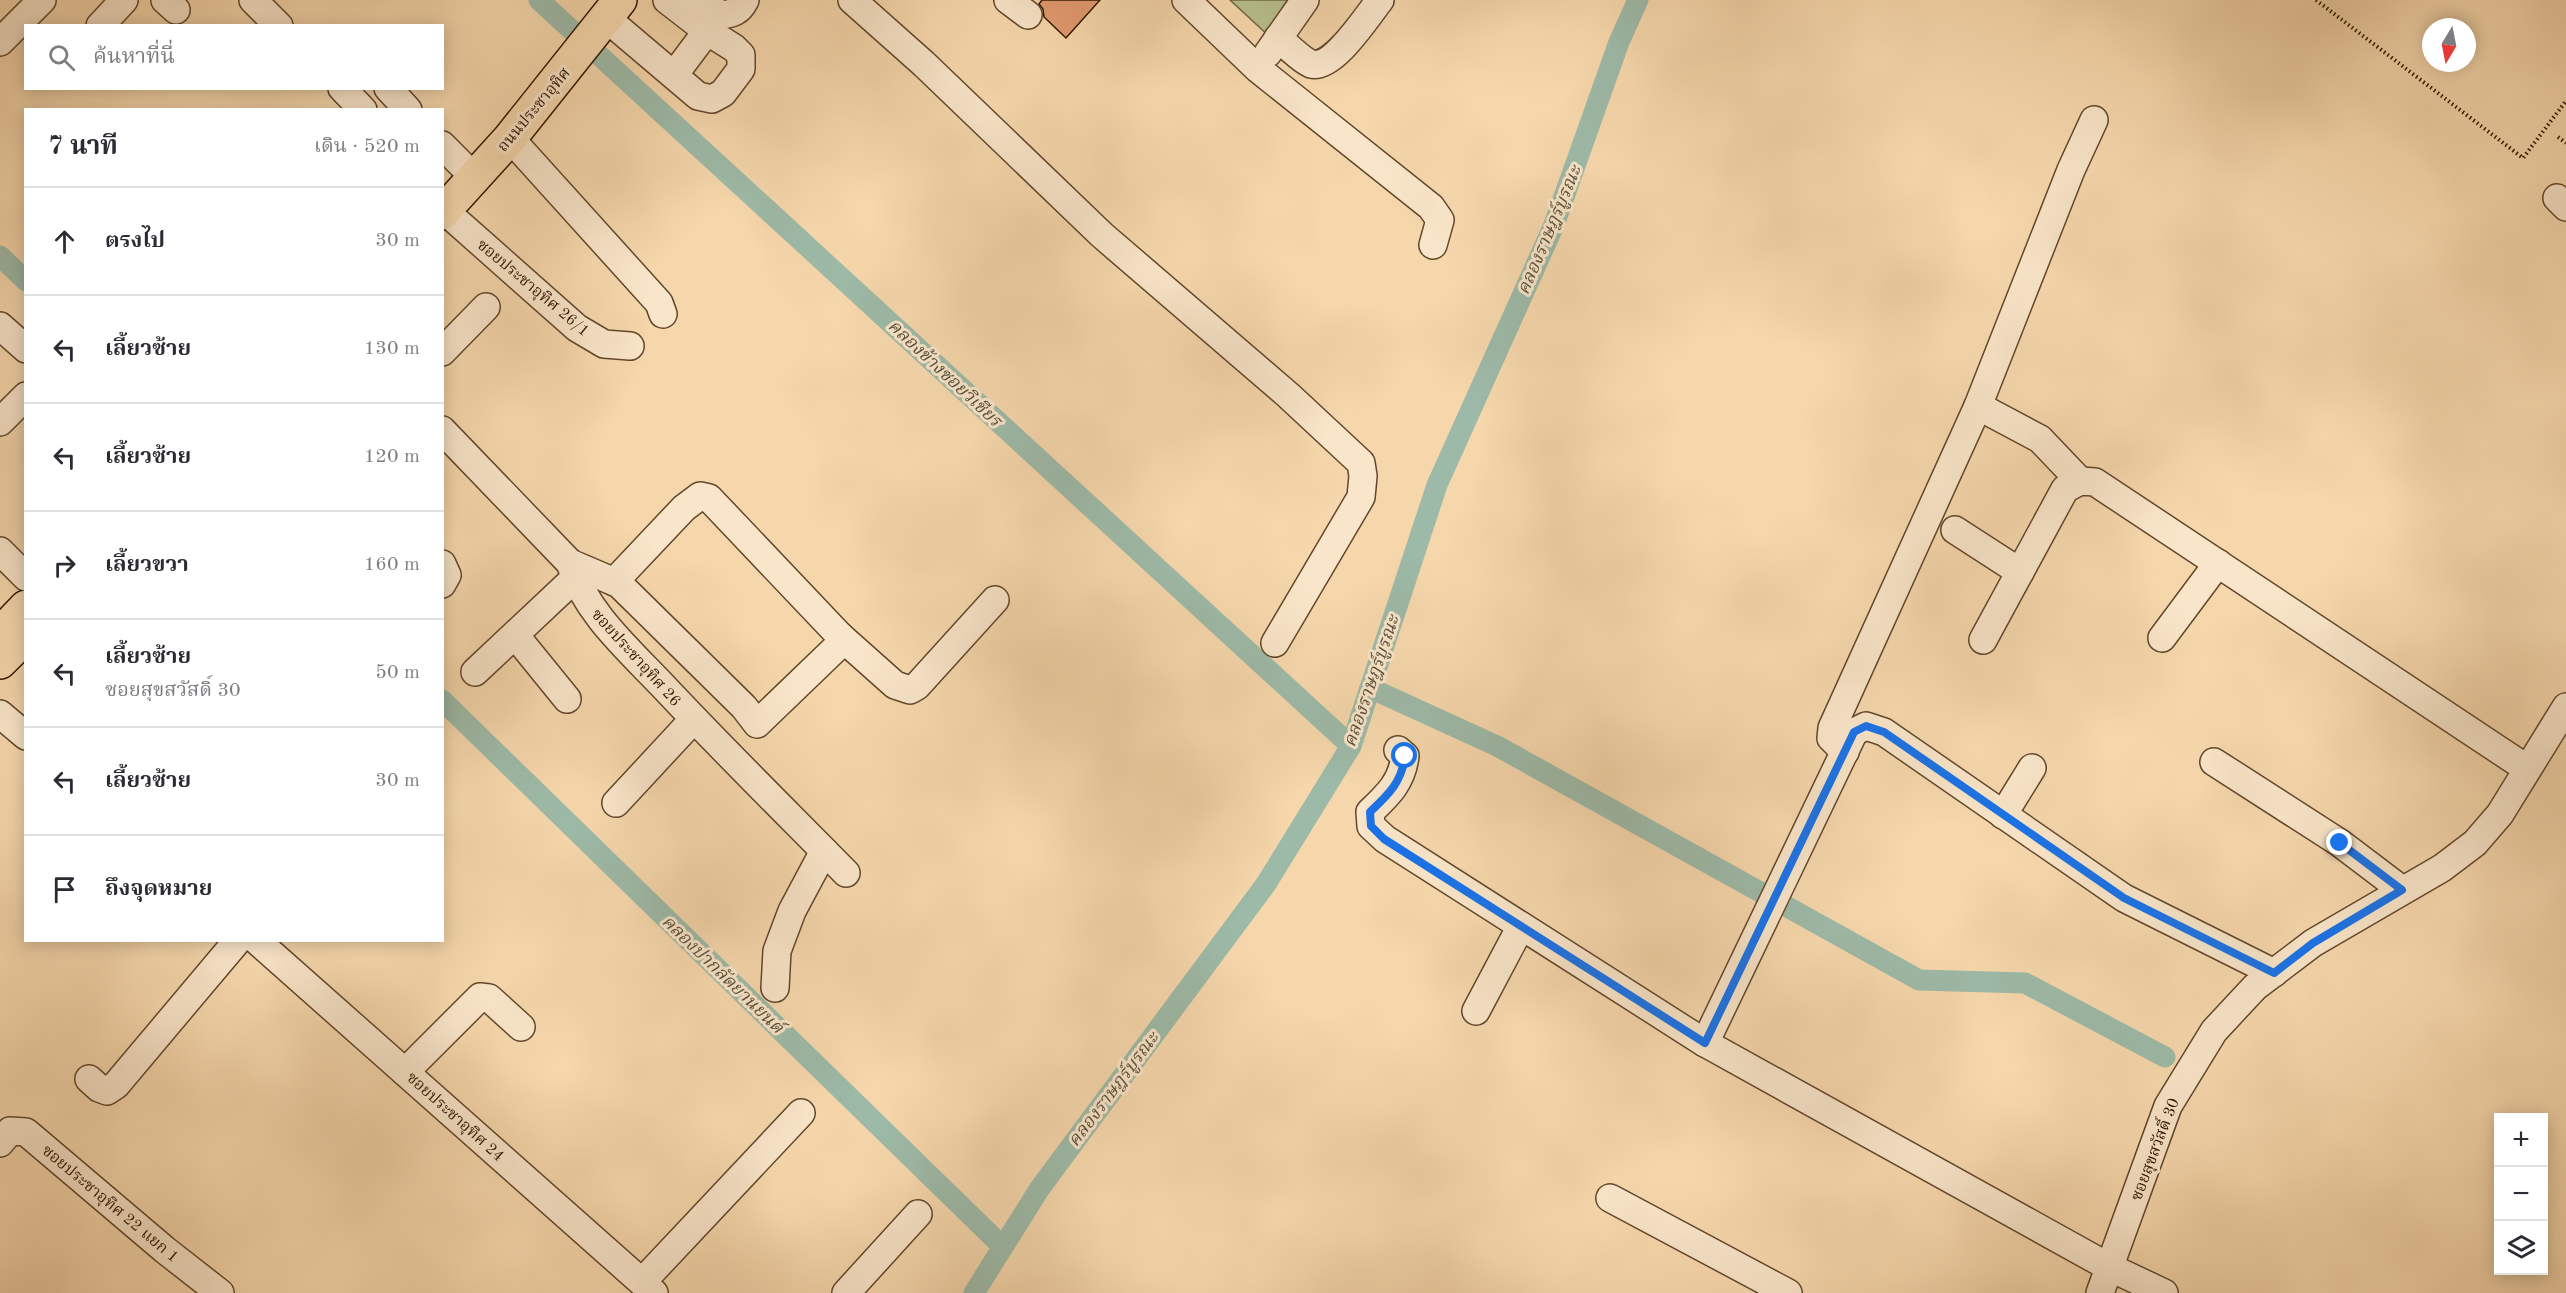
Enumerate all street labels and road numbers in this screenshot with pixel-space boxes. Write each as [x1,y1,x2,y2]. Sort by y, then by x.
street label: ถนนประชาอุทิศ [494,65,576,157]
street label: ซอยประชาอุทิศ 26/1 [472,236,593,342]
street label: ซอยประชาอุทิศ 26 [586,606,684,711]
street label: ซอยประชาอุทิศ 24 [402,1069,507,1167]
street label: ซอยสุขสวัสดิ์ 30 [2125,1094,2185,1204]
street label: ซอยประชาอุทิศ 22 แยก 1 [37,1142,182,1268]

